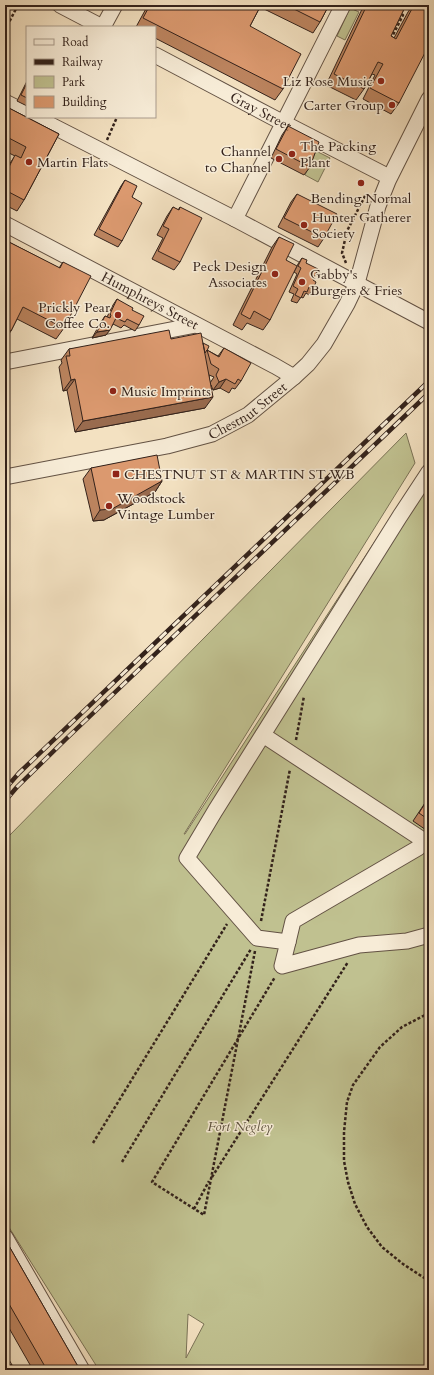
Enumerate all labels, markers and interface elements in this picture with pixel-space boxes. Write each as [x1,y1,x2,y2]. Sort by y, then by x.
legend [26,26,156,118]
text: Road [62,34,89,50]
text: Railway [62,54,104,70]
place label: Liz Rose Music [283,72,373,91]
text: Park [62,74,86,90]
marker: Liz Rose Music [376,76,386,86]
street label: Gray Street [227,87,295,136]
text: Building [62,94,107,110]
place label: Carter Group [304,96,384,115]
marker: Carter Group [387,100,397,110]
place label: The Packing Plant [300,137,376,172]
place label: Channel to Channel [205,142,271,177]
marker: The Packing Plant [287,149,297,159]
place label: Martin Flats [37,153,108,172]
marker: Channel to Channel [274,154,284,164]
marker: Martin Flats [24,157,34,167]
marker: Bending Normal [356,178,366,188]
place label: Bending Normal [311,189,412,208]
place label: Hunter Gatherer Society [312,208,412,243]
marker: Hunter Gatherer Society [299,220,309,230]
place label: Peck Design Associates [193,257,267,292]
place label: Gabby's Burgers & Fries [310,265,403,300]
street label: Humphreys Street [98,267,202,334]
marker: Peck Design Associates [270,269,280,279]
marker: Gabby's Burgers & Fries [297,277,307,287]
place label: Prickly Pear Coffee Co. [38,298,111,333]
marker: Prickly Pear Coffee Co. [113,310,123,320]
street label: Chestnut Street [205,377,291,444]
place label: Music Imprints [121,382,211,401]
marker: Music Imprints [108,386,118,396]
place label: CHESTNUT ST & MARTIN ST WB [124,465,355,484]
marker: CHESTNUT ST & MARTIN ST WB [111,469,121,479]
place label: Woodstock Vintage Lumber [116,489,215,524]
marker: Woodstock Vintage Lumber [104,501,114,511]
park label: Fort Negley [207,1117,273,1136]

